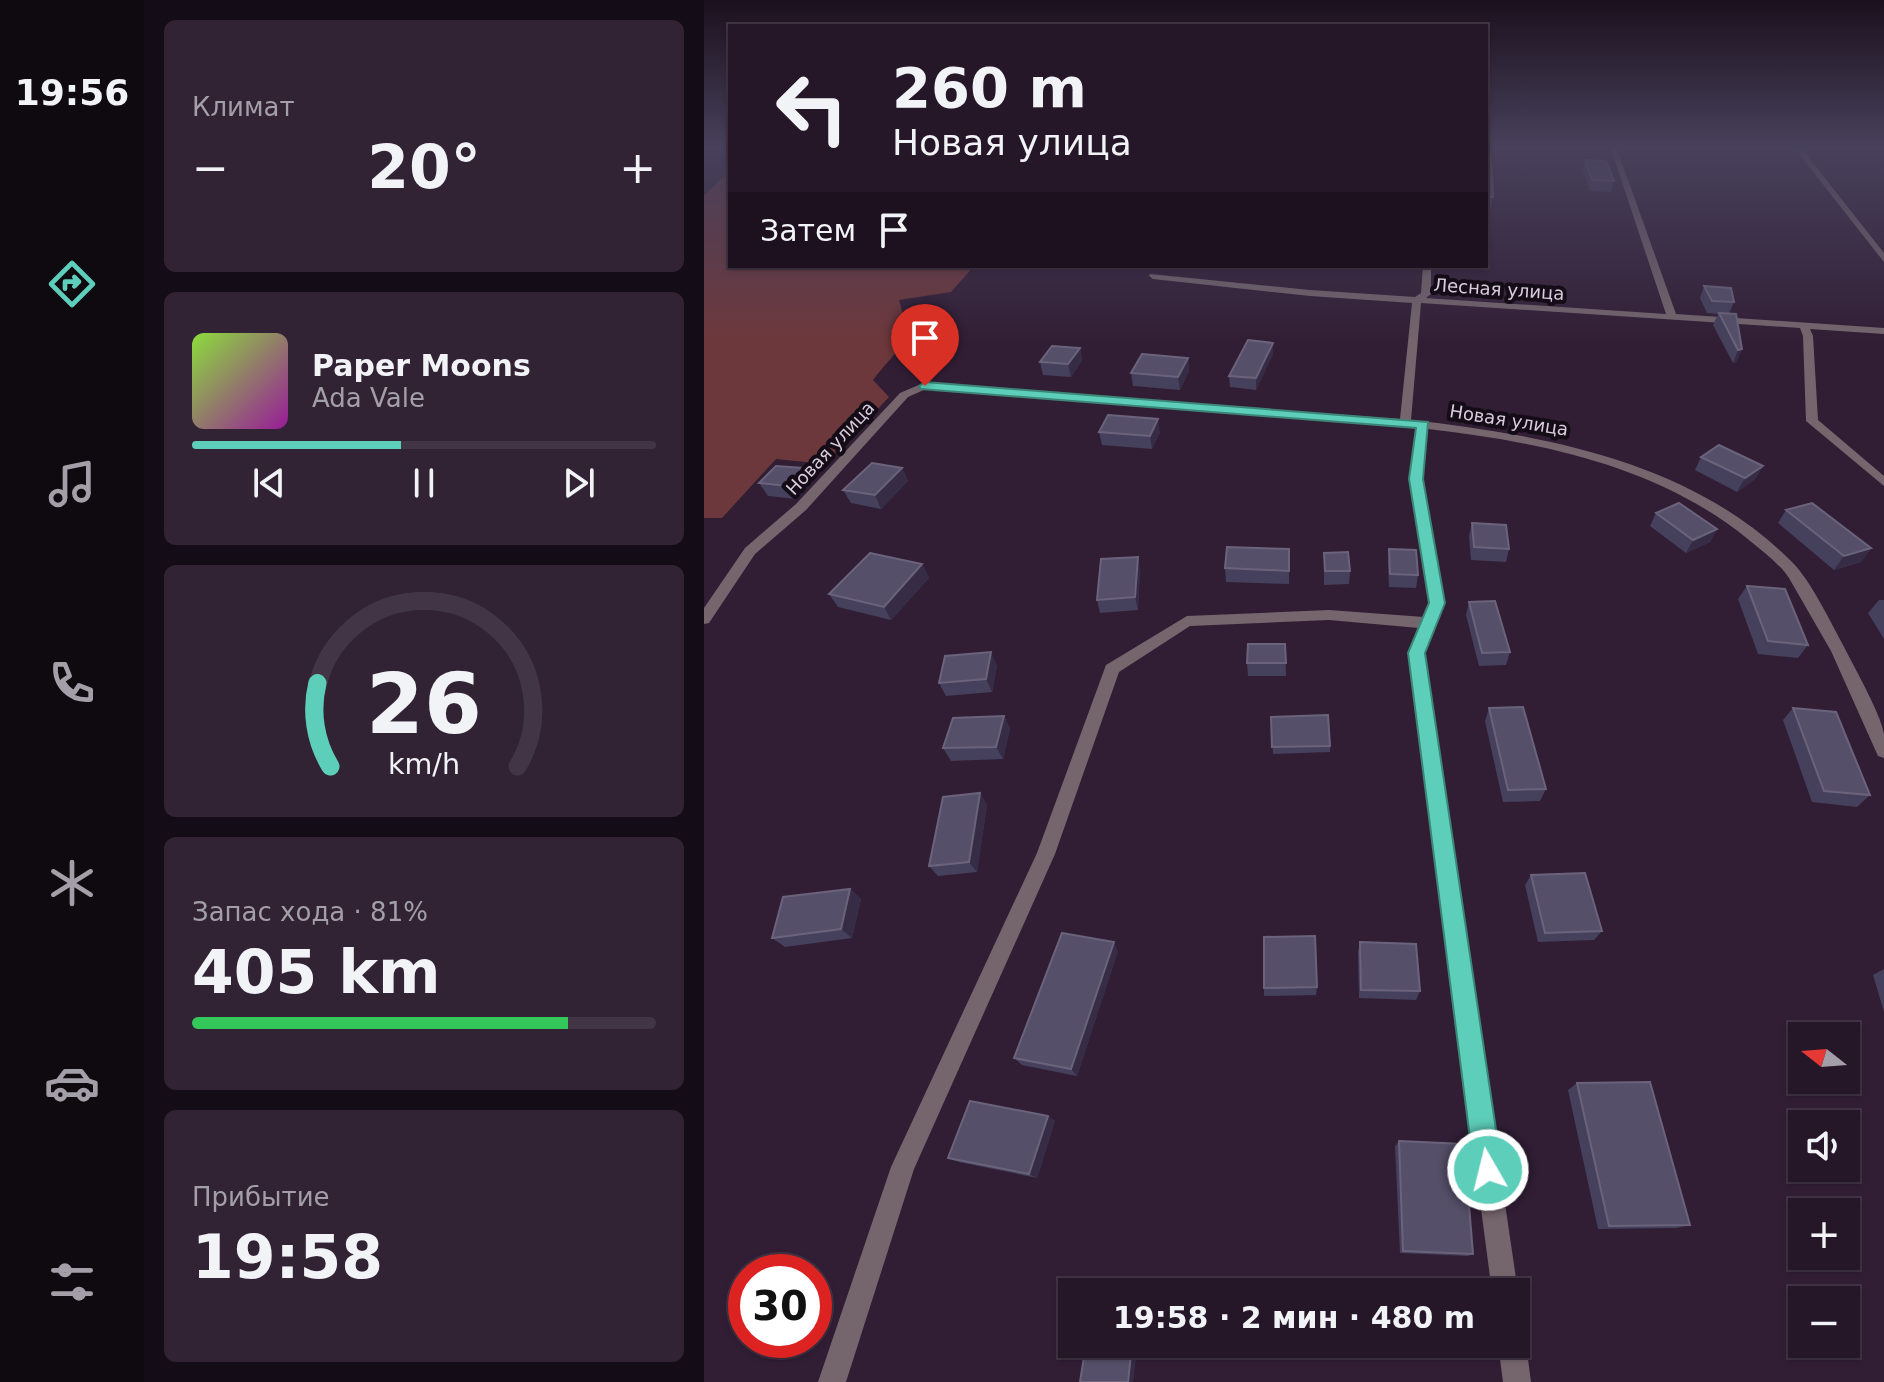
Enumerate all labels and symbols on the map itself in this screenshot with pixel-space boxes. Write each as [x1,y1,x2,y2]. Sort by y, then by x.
street label: Лесная улица [1433,274,1565,304]
pin [891,304,959,386]
street label: Новая улица [781,397,879,499]
street label: Новая улица [1448,400,1570,440]
north arrow [1788,1022,1860,1094]
position arrow [1446,1128,1530,1212]
speed limit sign: 30 [728,1254,832,1358]

